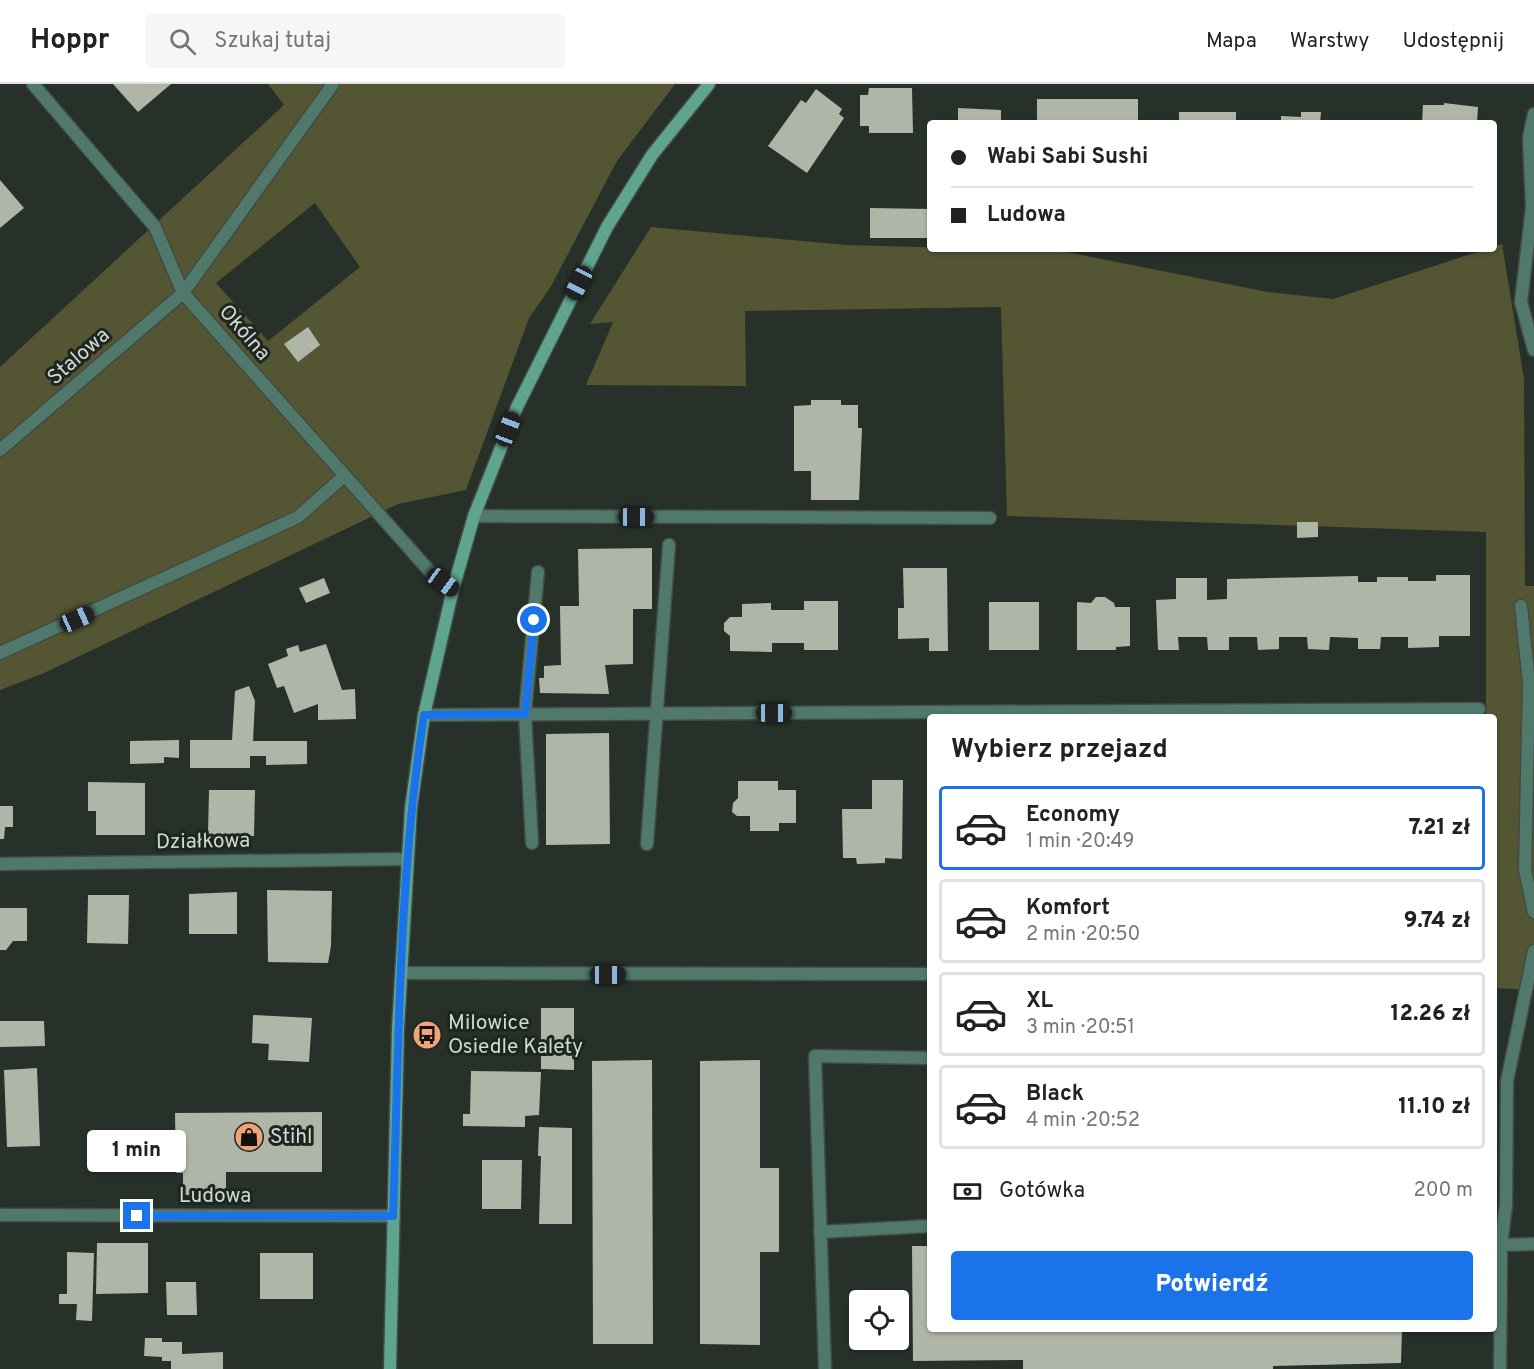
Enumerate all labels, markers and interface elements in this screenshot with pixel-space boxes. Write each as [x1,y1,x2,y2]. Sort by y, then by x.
search box [145,14,565,68]
text: Hoppr [30,23,109,59]
icon: search [166,25,199,58]
text: Szukaj tutaj [214,28,331,55]
text: Mapa [1206,28,1257,55]
text: Warstwy [1290,28,1369,55]
text: Udostępnij [1402,28,1504,55]
text: Wabi Sabi Sushi [987,144,1148,171]
text: Ludowa [987,202,1066,229]
car [563,263,595,303]
street label: Okólna [212,299,276,367]
street label: Stalowa [42,323,116,391]
car [493,409,523,449]
car [618,508,654,526]
car [423,564,463,600]
car [57,603,97,635]
route start [520,606,547,633]
car [756,704,792,722]
text: Wybierz przejazd [951,733,1168,767]
icon: car [954,801,1008,855]
text: Economy [1026,802,1120,829]
text: 7.21 zł [1409,815,1470,842]
street label: Działkowa [156,828,250,856]
text: 1 min · 20:49 [1026,829,1134,855]
icon: car [954,894,1008,948]
text: Komfort [1026,895,1110,922]
text: 9.74 zł [1404,908,1470,935]
text: 2 min · 20:50 [1026,922,1140,948]
car [590,966,626,984]
icon: car [954,987,1008,1041]
text: XL [1026,988,1053,1015]
text: 12.26 zł [1391,1001,1470,1028]
place label: Milowice Osiedle Kalety [448,1010,583,1061]
text: 3 min · 20:51 [1026,1015,1135,1041]
bus stop icon: Milowice Osiedle Kalety [411,1019,443,1051]
icon: car [954,1080,1008,1134]
text: Black [1026,1081,1084,1108]
text: 11.10 zł [1398,1094,1470,1121]
text: 4 min · 20:52 [1026,1108,1140,1134]
shop icon: Stihl [233,1121,265,1153]
place label: Stihl [270,1124,313,1151]
callout: 1 min [88,1129,186,1171]
text: 1 min [112,1138,161,1164]
icon: cash [951,1175,984,1208]
text: Gotówka [999,1178,1085,1205]
text: 200 m [1414,1178,1473,1204]
street label: Ludowa [179,1183,251,1210]
route end [123,1202,150,1229]
button: Potwierdź [951,1251,1473,1320]
map controls [849,1290,909,1350]
button: locate [849,1290,909,1350]

